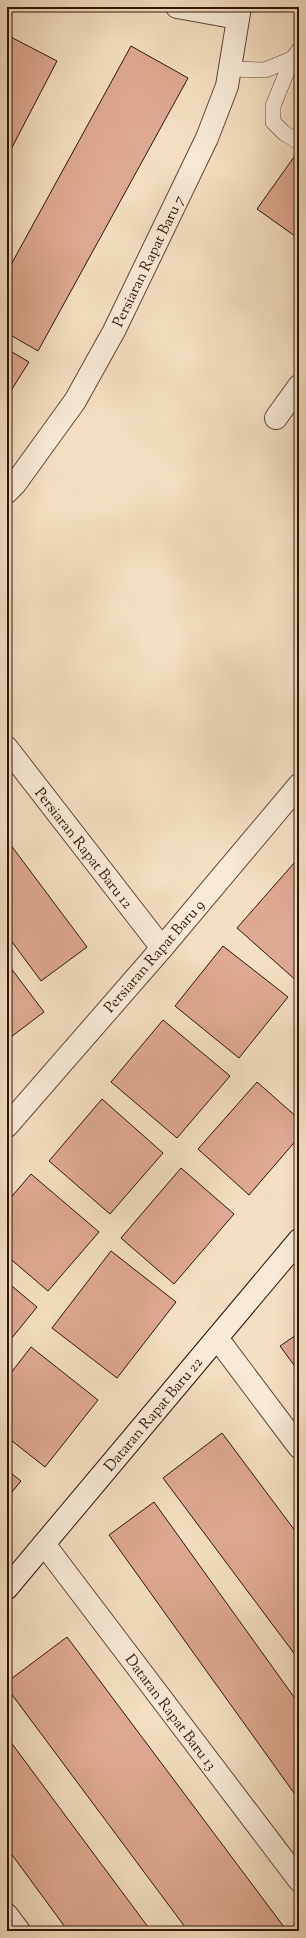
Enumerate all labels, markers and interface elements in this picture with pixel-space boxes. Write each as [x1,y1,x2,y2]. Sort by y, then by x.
street label: Persiaran Rapat Baru 7 [108,192,191,331]
street label: Persiaran Rapat Baru 12 [29,784,137,914]
street label: Persiaran Rapat Baru 9 [100,896,210,1018]
street label: Dataran Rapat Baru 22 [100,1353,208,1477]
street label: Dataran Rapat Baru 13 [119,1650,221,1775]

